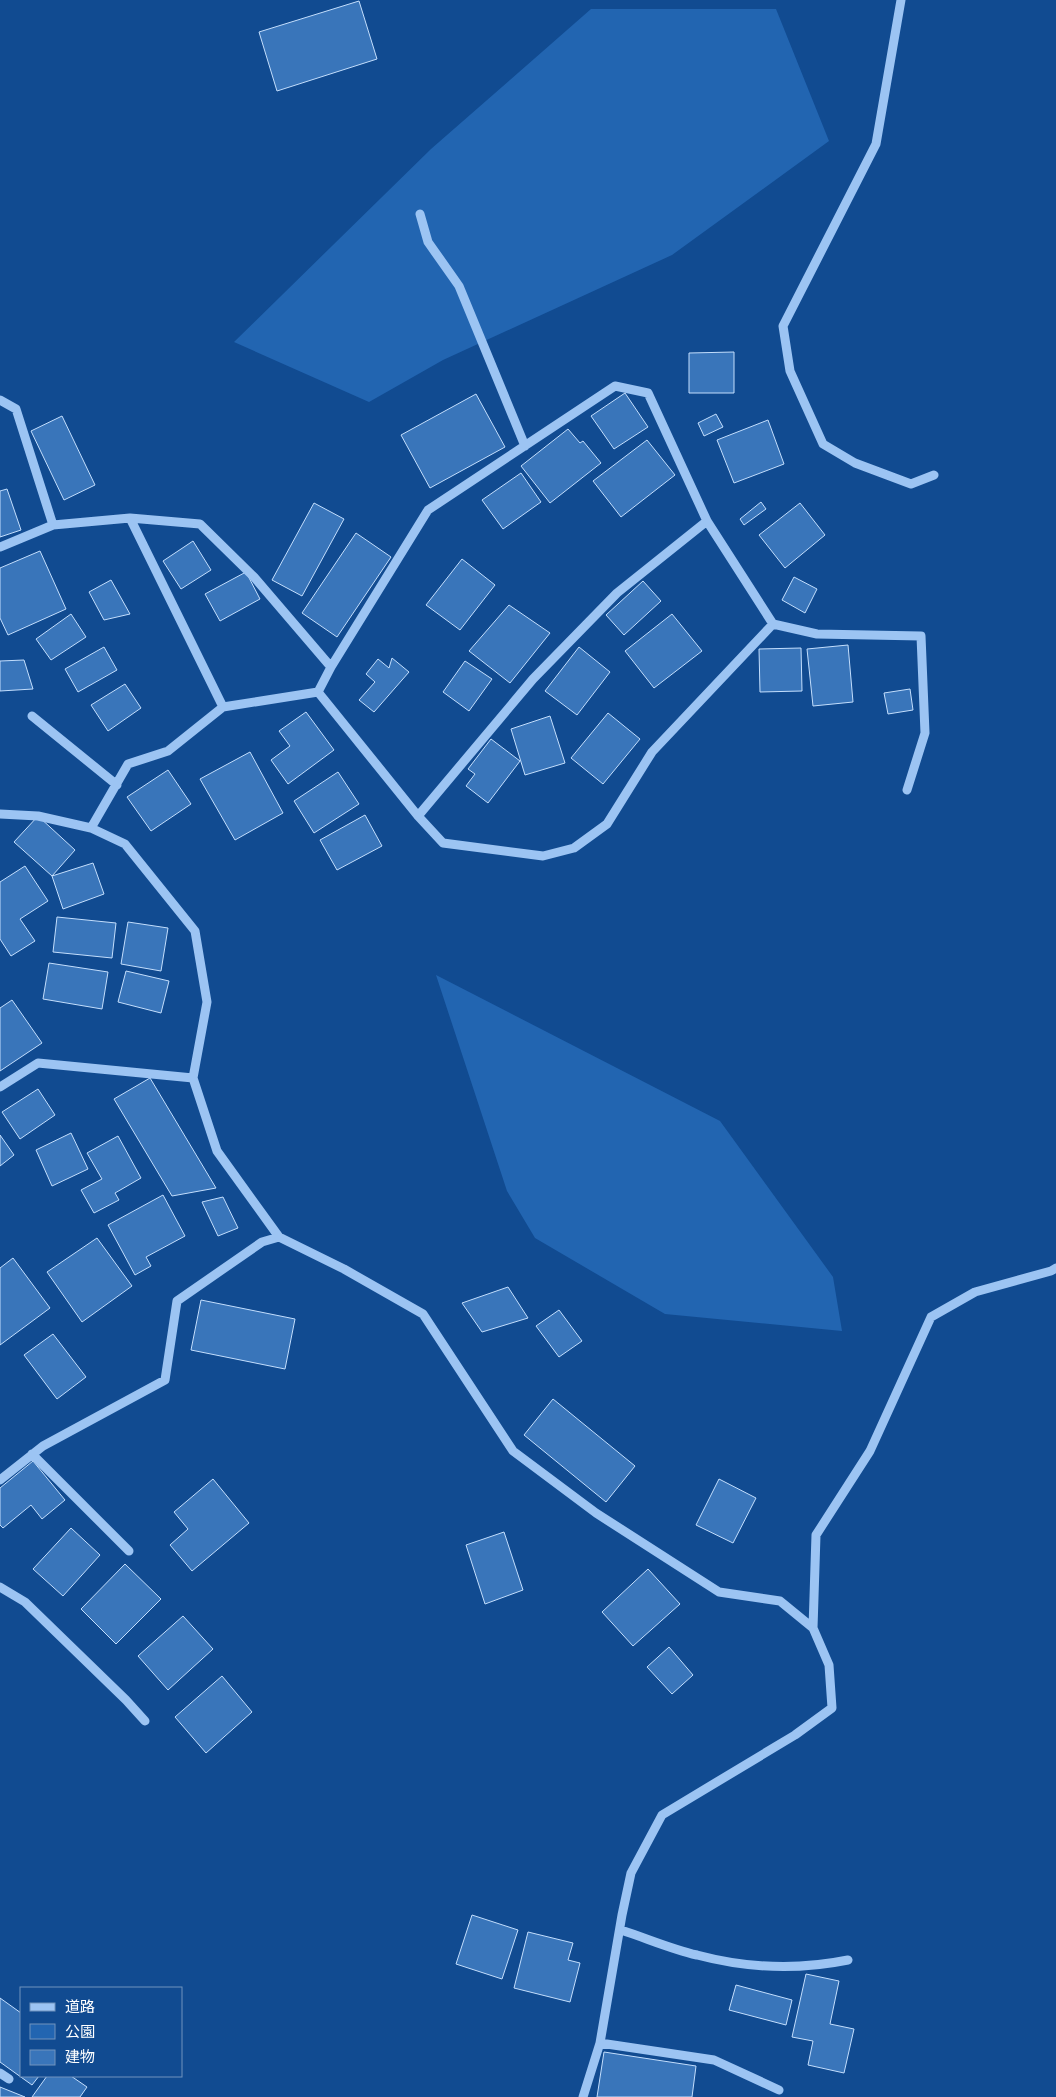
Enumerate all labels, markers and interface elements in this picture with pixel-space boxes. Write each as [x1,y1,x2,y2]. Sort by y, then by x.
legend [20,1987,182,2077]
text: 道路 [65,1998,95,2016]
text: 公園 [65,2023,95,2041]
text: 建物 [65,2048,95,2066]

